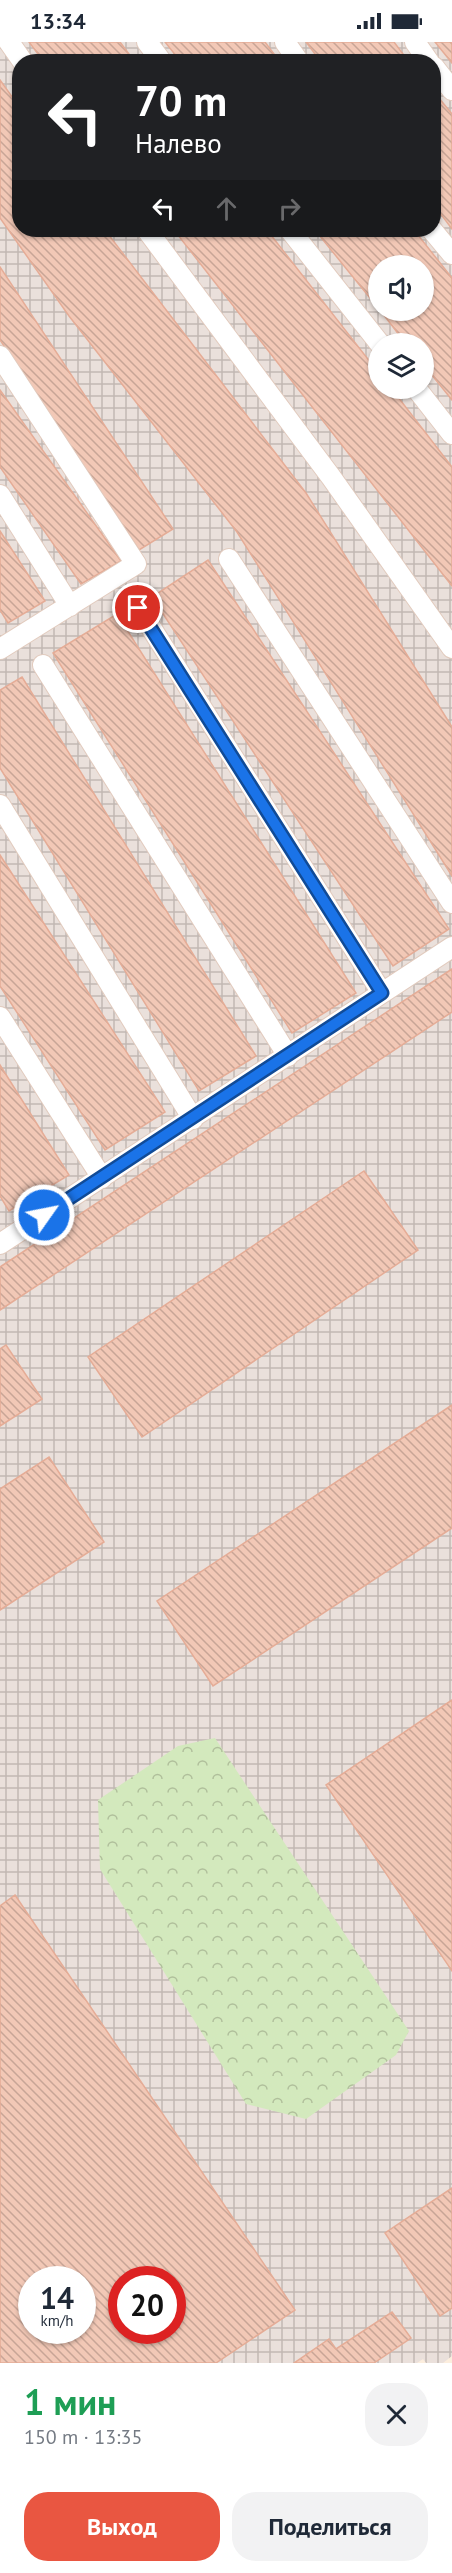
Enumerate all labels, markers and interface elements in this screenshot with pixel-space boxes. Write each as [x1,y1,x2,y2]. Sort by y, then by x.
text: 13:34 [30,7,86,35]
text: 70 m [135,73,227,128]
icon: left [36,78,114,156]
text: Налево [135,126,222,160]
icon: left [147,192,180,225]
icon: ahead [210,192,243,225]
icon: right [273,192,306,225]
map controls [368,255,434,399]
button: sound [368,255,434,321]
button: layers [368,333,434,399]
pin [112,582,163,633]
icon: arrive [121,591,154,624]
position arrow [12,1183,76,1247]
speed limit sign: 20 [108,2266,186,2344]
text: 14 [40,2278,74,2317]
text: km/h [41,2311,73,2330]
text: 1 мин [24,2378,116,2425]
button: close [365,2383,428,2446]
text: 150 m · 13:35 [24,2424,142,2450]
button: Выход [24,2492,220,2561]
button: Поделиться [232,2492,428,2561]

